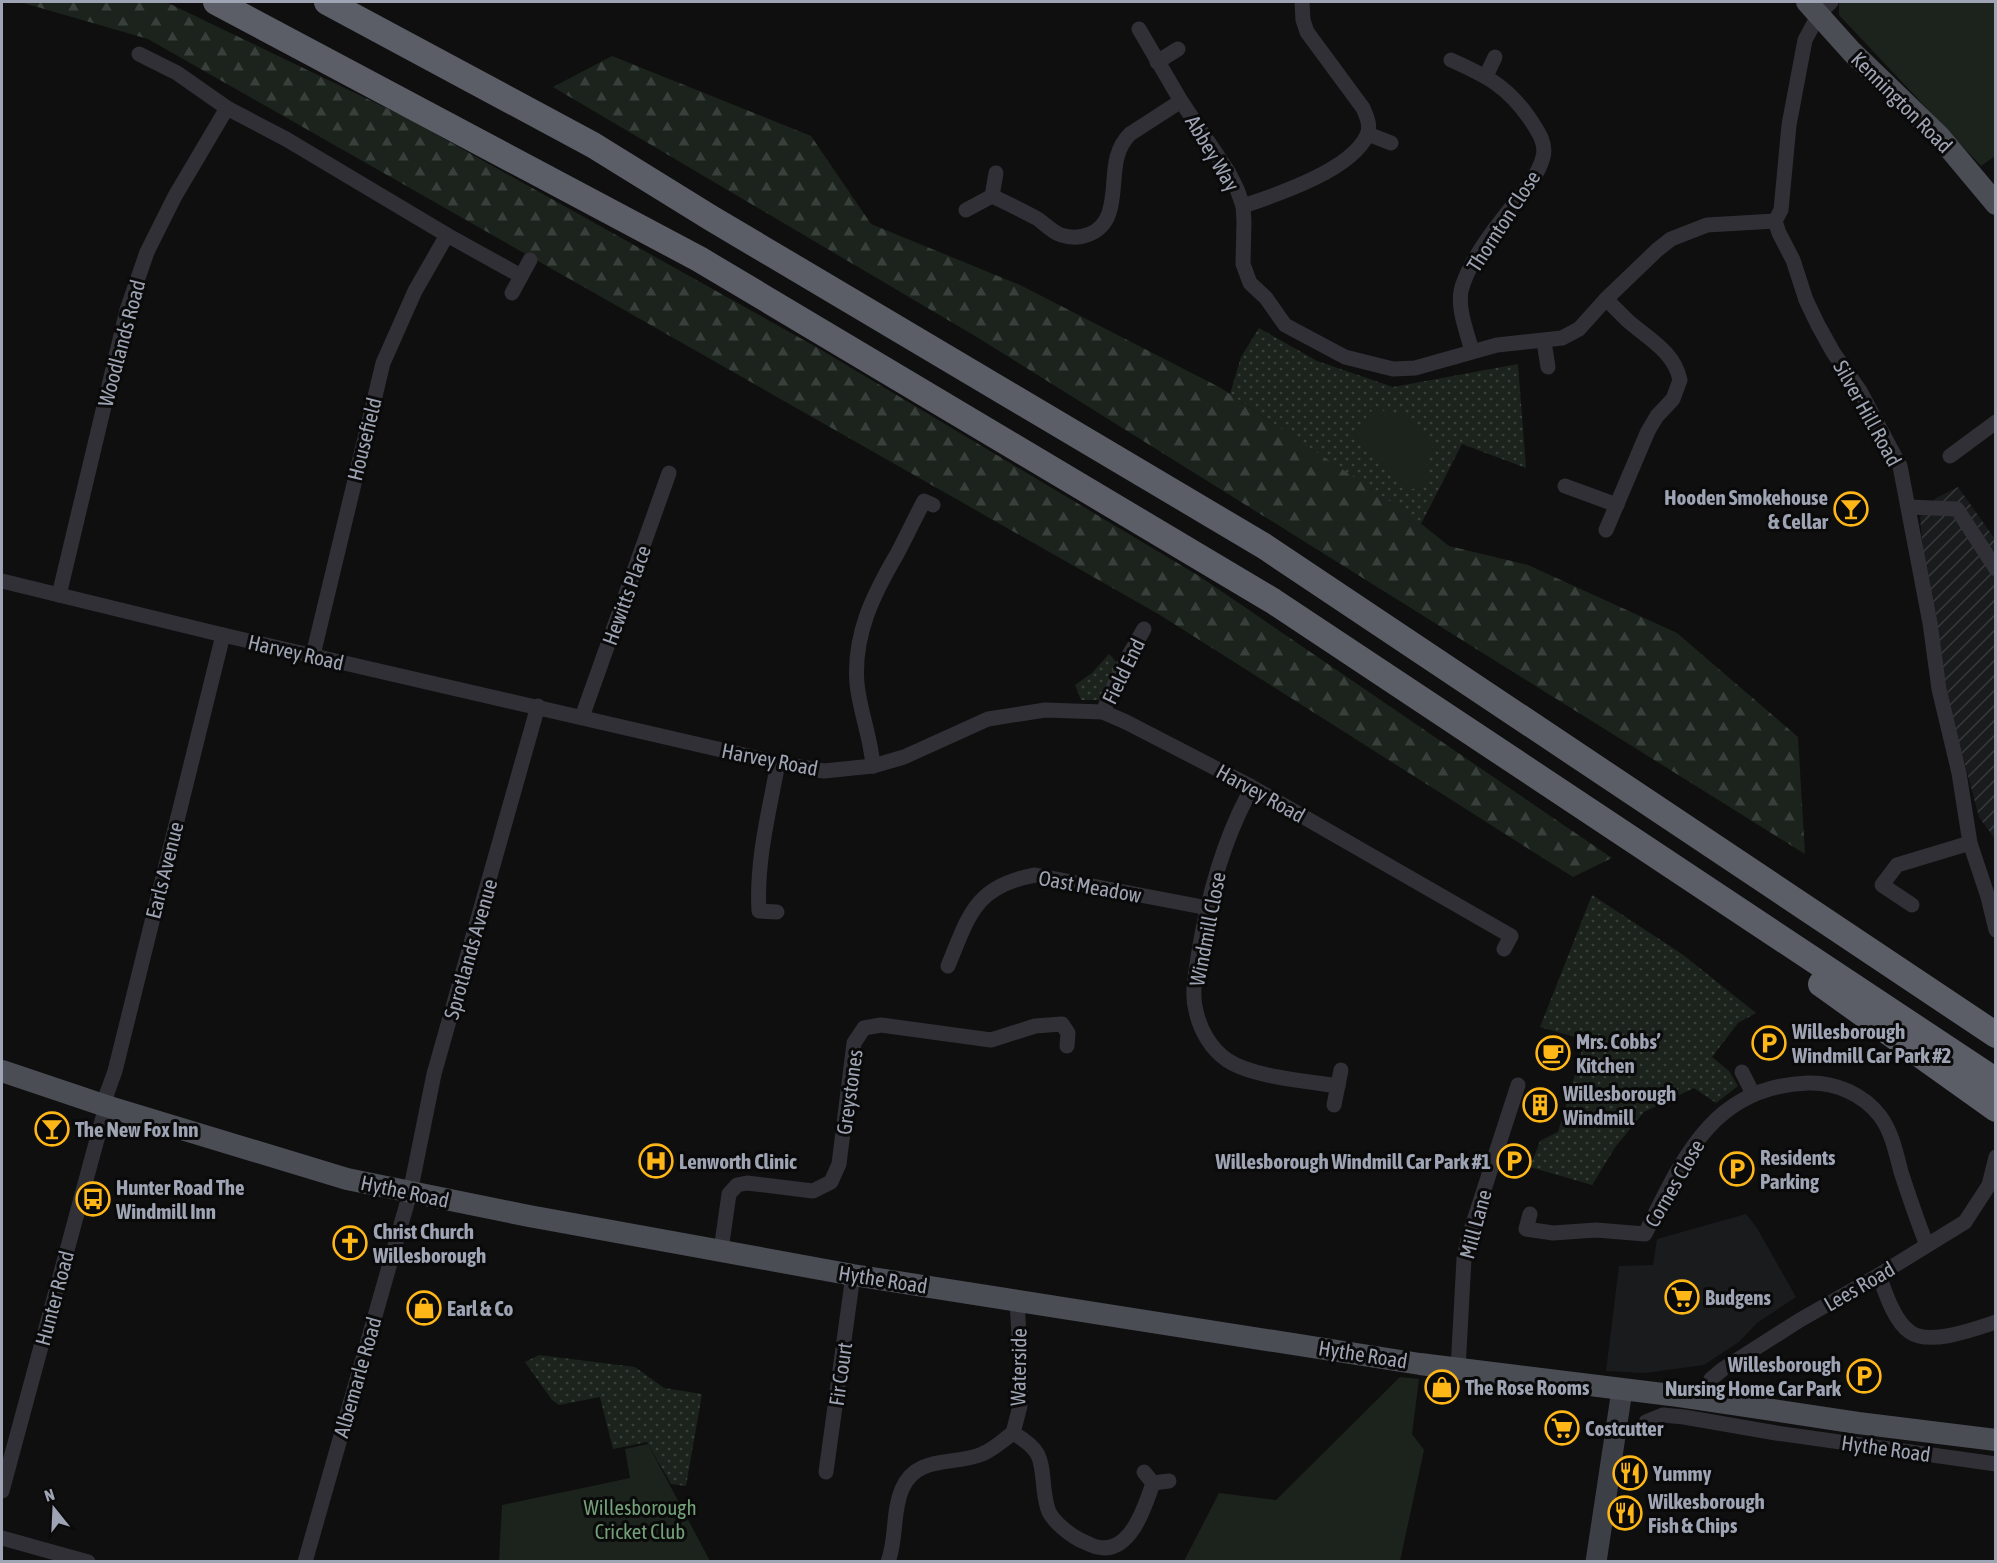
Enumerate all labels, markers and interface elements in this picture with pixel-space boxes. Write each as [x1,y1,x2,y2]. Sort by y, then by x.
street label: Kennington Road [1847,47,1957,157]
street label: Abbey Way [1181,111,1245,196]
street label: Thornton Close [1461,166,1545,276]
street label: Woodlands Road [93,277,149,409]
street label: Silver Hill Road [1829,356,1907,470]
street label: Housefield [342,395,386,483]
place label: Hooden Smokehouse & Cellar [1664,485,1829,533]
bar icon: Hooden Smokehouse & Cellar [1833,491,1869,527]
street label: Hewitts Place [597,542,655,648]
street label: Harvey Road [246,629,346,675]
street label: Field End [1097,634,1149,708]
street label: Harvey Road [720,738,820,780]
street label: Harvey Road [1213,759,1309,827]
street label: Earls Avenue [140,819,188,921]
street label: Oast Meadow [1037,865,1144,907]
street label: Windmill Close [1184,870,1230,988]
street label: Sprotlands Avenue [439,876,501,1022]
place label: Willesborough Windmill Car Park #2 [1791,1019,1952,1067]
parking icon: Willesborough Windmill Car Park #2 [1751,1025,1787,1061]
place label: Mrs. Cobbs’ Kitchen [1576,1029,1661,1077]
cafe icon: Mrs. Cobbs’ Kitchen [1535,1035,1571,1071]
street label: Greystones [831,1048,867,1136]
place label: Willesborough Windmill [1562,1081,1676,1129]
building icon: Willesborough Windmill [1522,1087,1558,1123]
bar icon: The New Fox Inn [34,1111,70,1147]
place label: The New Fox Inn [75,1117,198,1141]
street label: Cornes Close [1639,1135,1709,1231]
hospital icon: Lenworth Clinic [638,1143,674,1179]
parking icon: Willesborough Windmill Car Park #1 [1496,1143,1532,1179]
place label: Residents Parking [1760,1145,1836,1193]
place label: Lenworth Clinic [679,1149,797,1173]
place label: Willesborough Windmill Car Park #1 [1214,1149,1491,1173]
parking icon: Residents Parking [1719,1151,1755,1187]
street label: Hythe Road [359,1170,451,1212]
place label: Hunter Road The Windmill Inn [115,1175,244,1223]
bus stop icon: Hunter Road The Windmill Inn [75,1181,111,1217]
street label: Mill Lane [1454,1187,1496,1261]
place label: Christ Church Willesborough [372,1219,486,1267]
church icon: Christ Church Willesborough [332,1225,368,1261]
street label: Hunter Road [30,1248,78,1348]
street label: Lees Road [1819,1256,1899,1316]
street label: Hythe Road [837,1260,929,1298]
supermarket icon: Budgens [1664,1279,1700,1315]
place label: Budgens [1705,1285,1771,1309]
shop icon: Earl & Co [406,1290,442,1326]
place label: Earl & Co [447,1296,514,1320]
street label: Albemarle Road [328,1314,386,1440]
street label: Waterside [1005,1328,1031,1406]
street label: Hythe Road [1317,1335,1409,1373]
street label: Fir Court [824,1341,856,1407]
place label: Willesborough Nursing Home Car Park [1665,1352,1842,1400]
parking icon: Willesborough Nursing Home Car Park [1846,1358,1882,1394]
shop icon: The Rose Rooms [1424,1369,1460,1405]
place label: The Rose Rooms [1465,1375,1590,1399]
supermarket icon: Costcutter [1544,1410,1580,1446]
place label: Costcutter [1585,1416,1664,1440]
street label: Hythe Road [1840,1430,1932,1466]
restaurant icon: Yummy [1612,1455,1648,1491]
place label: Yummy [1652,1461,1712,1485]
north arrow [24,1479,84,1539]
text: N [42,1485,57,1505]
place label: Wilkesborough Fish & Chips [1647,1489,1765,1537]
park label: Willesborough Cricket Club [583,1495,697,1543]
restaurant icon: Wilkesborough Fish & Chips [1607,1495,1643,1531]

